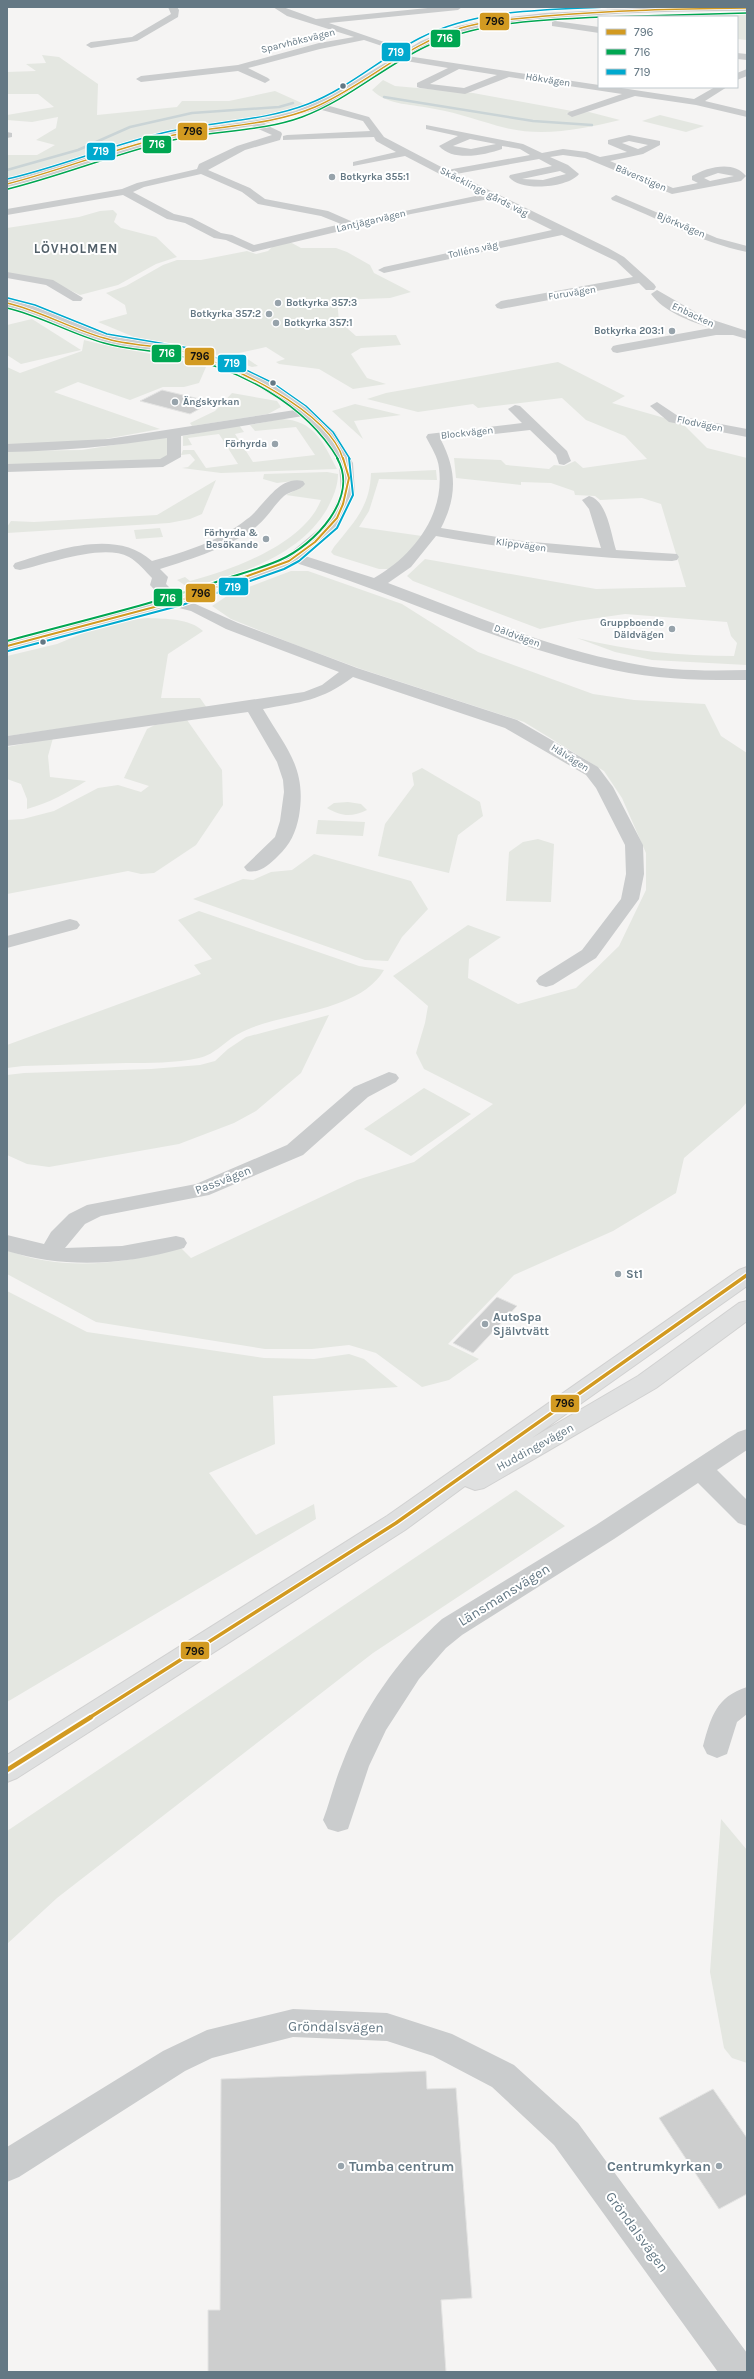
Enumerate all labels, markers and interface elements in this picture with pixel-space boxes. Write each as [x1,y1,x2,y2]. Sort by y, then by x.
line badge: 796 [479,12,510,31]
text: 796 [486,15,505,28]
legend [598,16,738,88]
text: 796 [634,25,654,39]
street label: Sparvhöksvägen [260,26,336,56]
line badge: 716 [430,29,461,48]
text: 716 [437,32,453,45]
line badge: 719 [381,42,411,62]
text: 716 [634,45,651,59]
text: 719 [388,46,404,59]
text: 719 [634,65,651,79]
street label: Hökvägen [525,71,571,89]
unlabelled marker [338,81,348,91]
line badge: 796 [177,122,208,141]
text: 796 [184,125,203,138]
line badge: 716 [142,135,172,154]
text: 716 [149,138,165,151]
line badge: 719 [86,142,116,161]
text: 719 [93,145,109,158]
street label: Bäverstigen [614,162,668,194]
street label: Skäcklinge gårds väg [438,165,530,220]
place label: Botkyrka 355:1 [340,171,409,183]
marker: Botkyrka 355:1 [327,172,337,182]
street label: Lantjägarvägen [335,207,407,235]
street label: Björkvägen [655,209,707,241]
street label: Tolléns väg [447,239,499,261]
district label: LÖVHOLMEN [34,241,118,256]
street label: Furuvägen [547,283,597,303]
place label: Botkyrka 357:3 [286,297,357,309]
marker: Botkyrka 357:3 [273,298,283,308]
street label: Enbacken [670,300,716,330]
place label: Botkyrka 357:2 [190,308,261,320]
marker: Botkyrka 357:2 [264,309,274,319]
place label: Botkyrka 357:1 [284,317,352,329]
marker: Botkyrka 357:1 [271,318,281,328]
place label: Botkyrka 203:1 [594,325,664,337]
marker: Botkyrka 203:1 [667,326,677,336]
line badge: 716 [151,344,182,363]
text: 716 [159,347,175,360]
line badge: 796 [184,347,215,366]
text: 796 [191,350,210,363]
line badge: 719 [217,354,247,373]
text: 719 [224,357,240,370]
unlabelled marker [268,378,278,388]
place label: Ängskyrkan [183,395,239,408]
marker: Ängskyrkan [170,397,180,407]
street label: Flodvägen [676,413,724,435]
street label: Blockvägen [440,424,494,442]
place label: Förhyrda [225,438,267,450]
marker: Förhyrda [270,439,280,449]
place label: Förhyrda & Besökande [204,527,258,551]
marker: Förhyrda & Besökande [261,534,271,544]
street label: Klippvägen [495,536,547,554]
line badge: 719 [218,577,249,596]
text: 719 [225,581,241,594]
line badge: 796 [185,583,216,603]
text: 796 [192,587,211,600]
line badge: 716 [153,588,183,607]
text: 716 [160,592,176,605]
place label: Gruppboende Däldvägen [600,617,664,641]
street label: Däldvägen [492,622,542,650]
marker: Gruppboende Däldvägen [667,624,677,634]
unlabelled marker [38,637,48,647]
street label: Hålvägen [549,742,591,774]
street label: Passvägen [193,1163,253,1197]
place label: St1 [626,1267,643,1281]
marker: St1 [613,1269,623,1279]
place label: AutoSpa Självtvätt [493,1310,549,1338]
marker: AutoSpa Självtvätt [480,1319,490,1329]
line badge: 796 [550,1394,580,1413]
text: 796 [556,1397,575,1410]
street label: Huddingevägen [494,1420,576,1474]
street label: Länsmansvägen [455,1560,553,1630]
line badge: 796 [180,1641,210,1660]
text: 796 [186,1645,205,1658]
street label: Gröndalsvägen [288,2018,384,2036]
place label: Tumba centrum [349,2158,454,2175]
place label: Centrumkyrkan [607,2158,711,2175]
marker: Tumba centrum [336,2161,346,2171]
marker: Centrumkyrkan [714,2161,724,2171]
street label: Gröndalsvägen [602,2188,672,2276]

